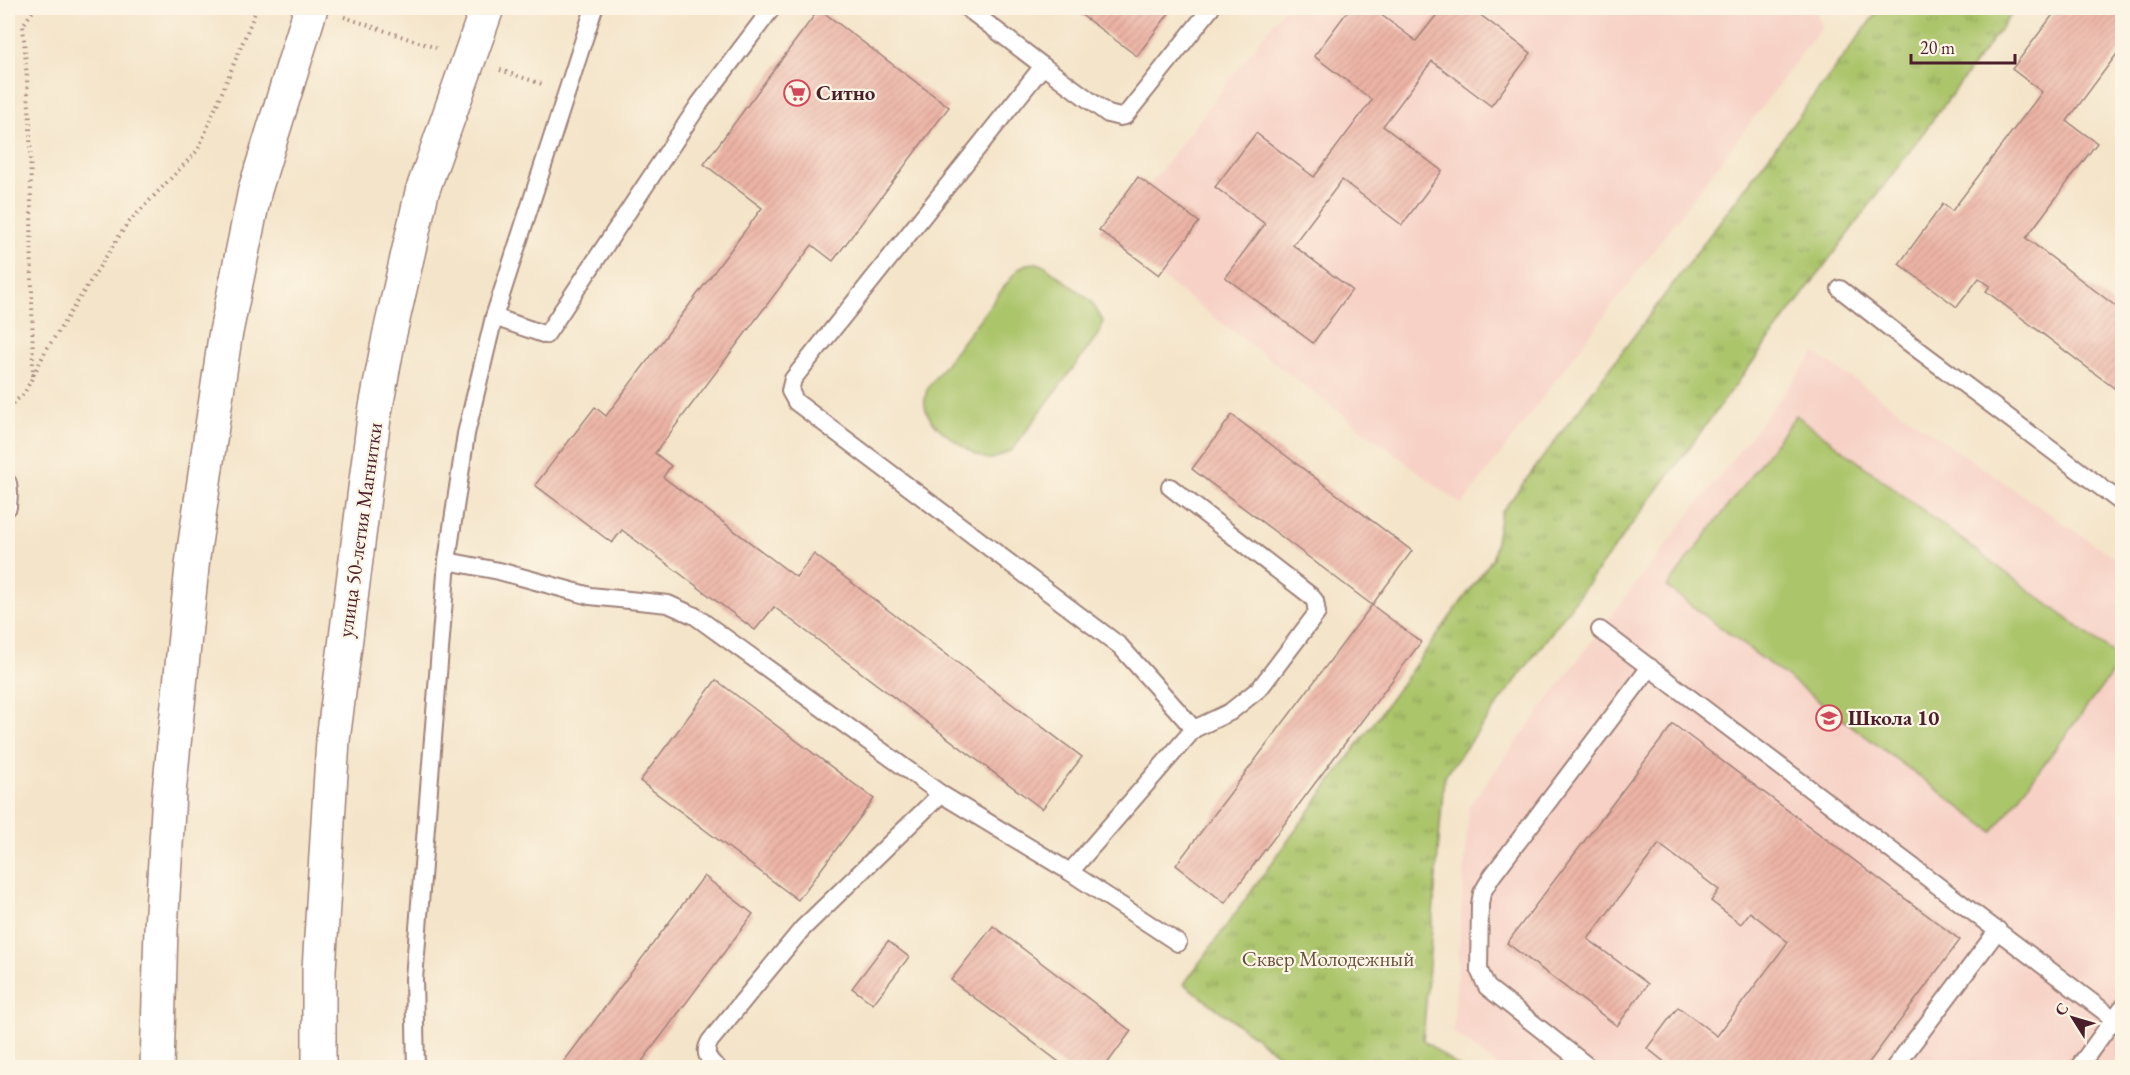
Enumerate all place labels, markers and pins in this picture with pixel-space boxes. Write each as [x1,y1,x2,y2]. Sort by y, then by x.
supermarket icon: Ситно [782,78,812,108]
place label: Ситно [816,79,876,106]
school or university icon: Школа 10 [1814,703,1844,733]
place label: Школа 10 [1848,704,1939,731]

